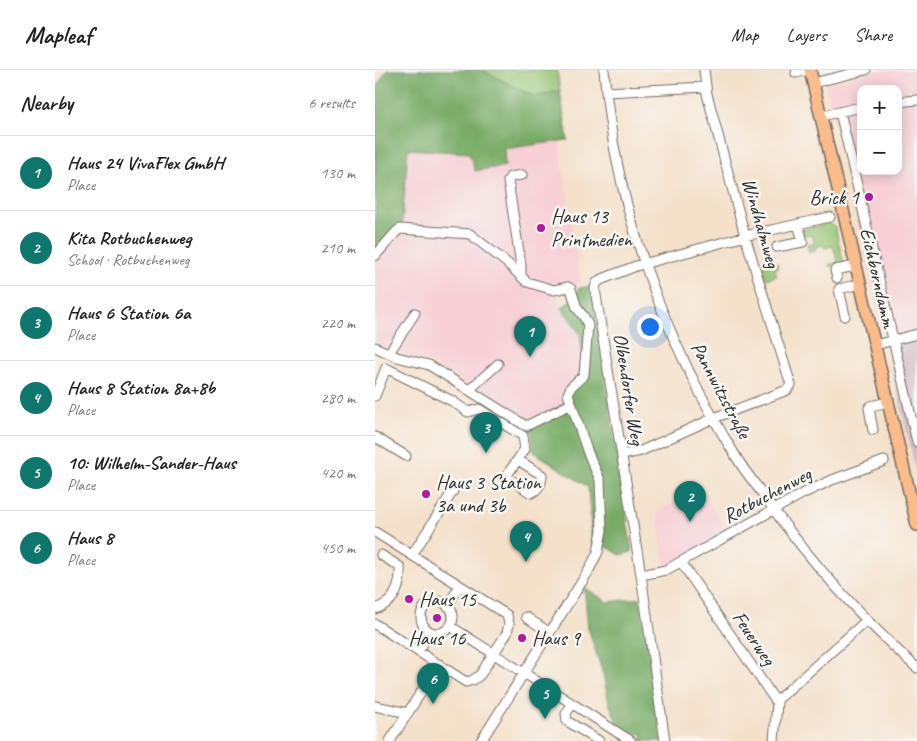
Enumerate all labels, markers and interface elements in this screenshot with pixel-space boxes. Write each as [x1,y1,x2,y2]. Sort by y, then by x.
text: Mapleaf [25,20,92,50]
text: Map [731,24,759,46]
text: Layers [787,24,826,46]
text: Share [854,24,892,46]
map controls [857,85,902,175]
button: + [857,85,902,130]
text: Nearby [20,90,73,116]
text: 6 results [308,93,355,113]
button: − [857,130,902,175]
text: Haus 24 VivaFlex GmbH [67,151,223,175]
text: 1 [32,163,40,183]
text: 130 m [321,163,355,183]
text: Place [67,175,95,195]
street label: Windhalmweg [736,175,786,272]
place label: Brick 1 [809,185,860,210]
marker: Brick 1 [863,191,875,203]
place label: Haus 13 Printmedien [551,204,633,252]
marker: Haus 13 Printmedien [535,222,547,234]
text: Kita Rotbuchenweg [67,226,191,250]
street label: Eichborndamm [854,226,902,332]
text: 2 [32,238,40,258]
text: 210 m [321,238,355,258]
text: School · Rotbuchenweg [67,250,189,270]
text: Haus 6 Station 6a [67,301,190,325]
text: 3 [32,313,40,333]
text: 220 m [321,313,355,333]
your location [637,314,663,340]
pin: 1 [514,316,546,357]
text: Place [67,325,95,345]
street label: Olbendorfer Weg [608,331,650,448]
street label: Pannwitzstraße [685,338,758,444]
text: Haus 8 Station 8a+8b [67,376,215,400]
text: 4 [32,388,40,408]
text: 280 m [321,388,355,408]
text: Place [67,400,95,420]
pin: 3 [470,412,502,453]
text: 10: Wilhelm-Sander-Haus [67,451,236,475]
street label: Rotbuchenweg [719,461,816,529]
text: 5 [33,463,39,483]
text: 420 m [321,463,355,483]
place label: Haus 3 Station 3a und 3b [436,470,542,518]
text: Place [67,475,95,495]
pin: 2 [674,481,706,522]
marker: Haus 3 Station 3a und 3b [420,488,432,500]
pin: 4 [510,521,542,562]
text: Haus 8 [67,526,113,550]
text: 6 [32,538,40,558]
text: 450 m [321,538,355,558]
text: Place [67,550,95,570]
place label: Haus 15 [419,587,477,612]
marker: Haus 15 [403,593,415,605]
street label: Feuerweg [727,606,782,672]
marker: Haus 16 [431,612,443,624]
place label: Haus 16 [408,626,467,651]
place label: Haus 9 [532,626,582,651]
marker: Haus 9 [516,632,528,644]
pin: 6 [417,663,449,704]
pin: 5 [529,678,561,719]

